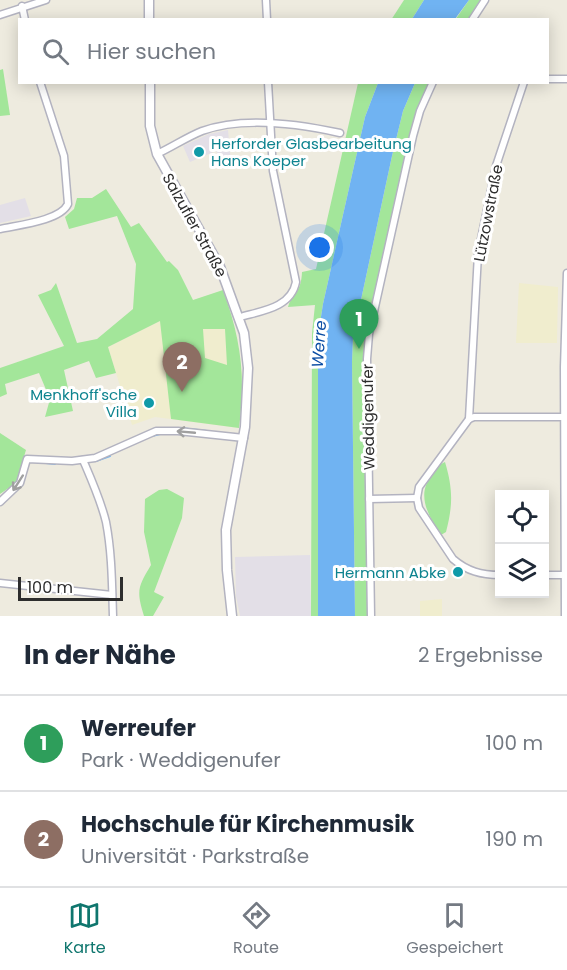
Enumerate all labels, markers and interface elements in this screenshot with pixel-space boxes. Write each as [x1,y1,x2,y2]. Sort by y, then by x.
search box [18,18,549,84]
icon: search [39,35,72,68]
text: Hier suchen [87,36,216,67]
place label: Herforder Glasbearbeitung Hans Koeper [211,133,412,171]
marker: Herforder Glasbearbeitung Hans Koeper [192,145,206,159]
street label: Lützowstraße [468,162,508,264]
street label: Salzufler Straße [158,169,232,281]
your location [305,233,334,262]
pin: 1 [340,300,378,349]
water label: Werre [306,319,332,368]
pin: 2 [162,342,201,392]
street label: Weddigenufer [357,363,379,470]
place label: Menkhoff'sche Villa [30,384,137,422]
marker: Menkhoff'sche Villa [142,396,156,410]
one-way arrow [177,426,197,437]
one-way arrow [11,474,23,491]
map controls [495,490,549,598]
button: locate [495,490,549,544]
button: layers [495,544,549,598]
place label: Hermann Abke [335,562,446,583]
marker: Hermann Abke [451,565,465,579]
scale bar [18,574,123,602]
text: 100 m [27,576,73,599]
text: In der Nähe [24,637,176,673]
text: 2 Ergebnisse [418,641,543,669]
text: Werreufer [81,713,196,744]
text: 1 [40,729,47,757]
text: 100 m [486,729,543,757]
text: Park · Weddigenufer [81,746,281,774]
text: Hochschule für Kirchenmusik [81,809,414,840]
text: 2 [38,825,49,853]
text: 190 m [486,825,543,853]
text: Universität · Parkstraße [81,842,309,870]
tab: Karte [64,899,106,960]
tab: Route [233,899,279,960]
tab: Gespeichert [406,899,503,960]

